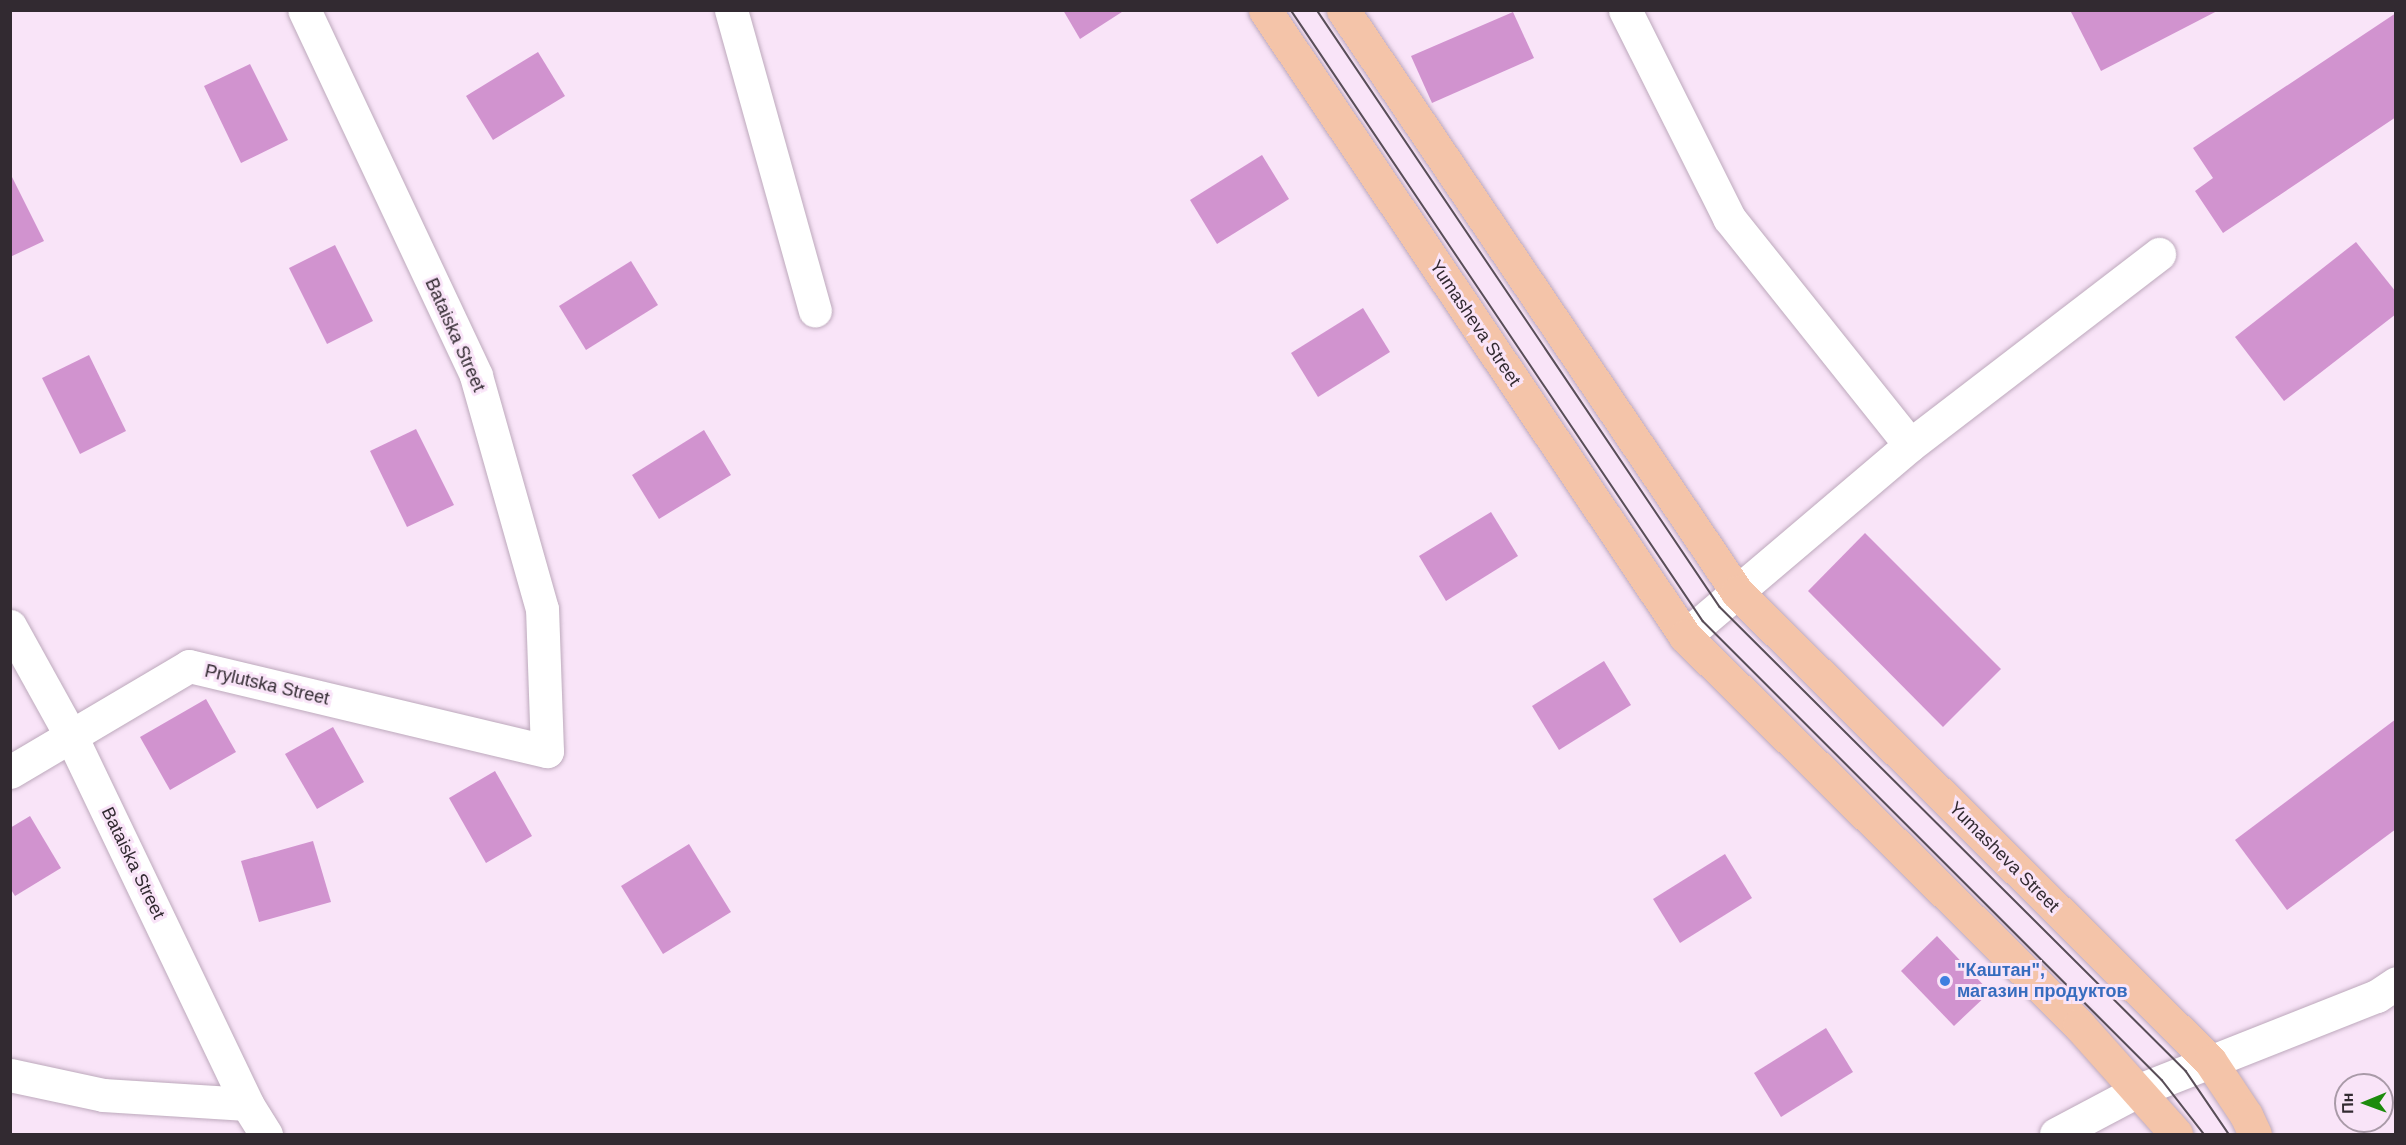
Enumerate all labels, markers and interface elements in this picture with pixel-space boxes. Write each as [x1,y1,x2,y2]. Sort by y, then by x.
street label: Yumasheva Street [1425,256,1525,390]
street label: Bataiska Street [420,275,490,395]
street label: Prylutska Street [203,660,331,710]
street label: Yumasheva Street [1944,797,2064,917]
street label: Bataiska Street [97,803,169,923]
place label: "Каштан", магазин продуктов [1957,960,2128,1002]
marker: "Каштан", магазин продуктов [1938,974,1952,988]
north arrow [2334,1073,2394,1133]
text: Пн [2339,1093,2356,1114]

